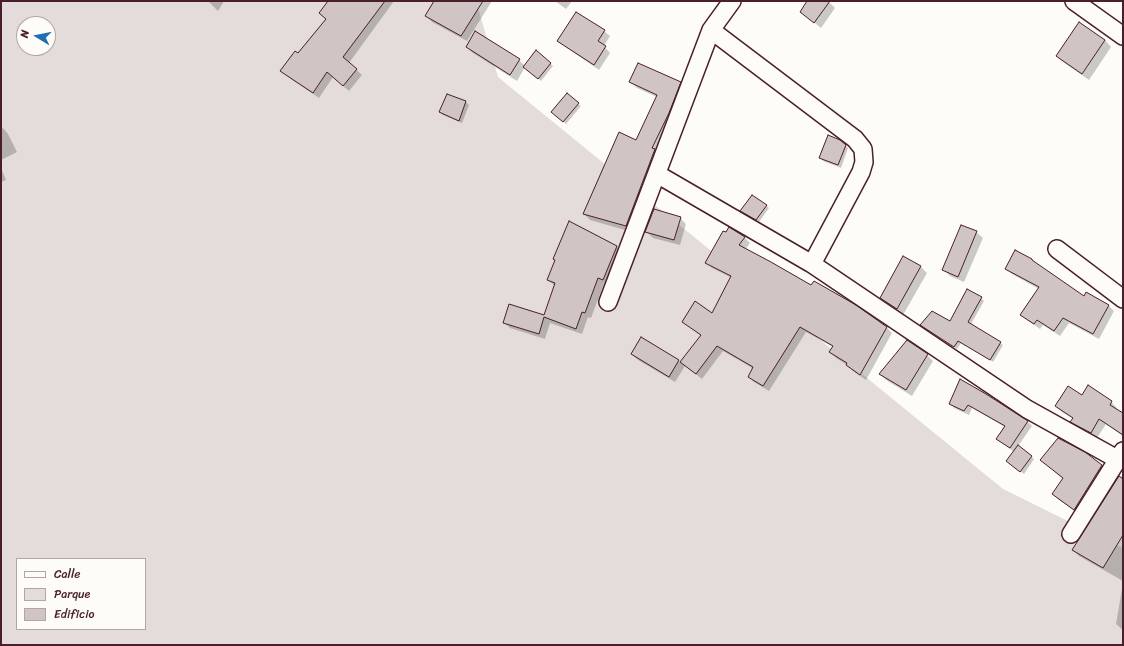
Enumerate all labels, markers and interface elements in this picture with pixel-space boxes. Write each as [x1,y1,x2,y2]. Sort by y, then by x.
north arrow [16,16,56,56]
text: N [15,29,35,39]
legend [16,558,146,630]
text: Calle [54,563,81,585]
text: Parque [54,583,90,605]
text: Edificio [54,603,94,625]

